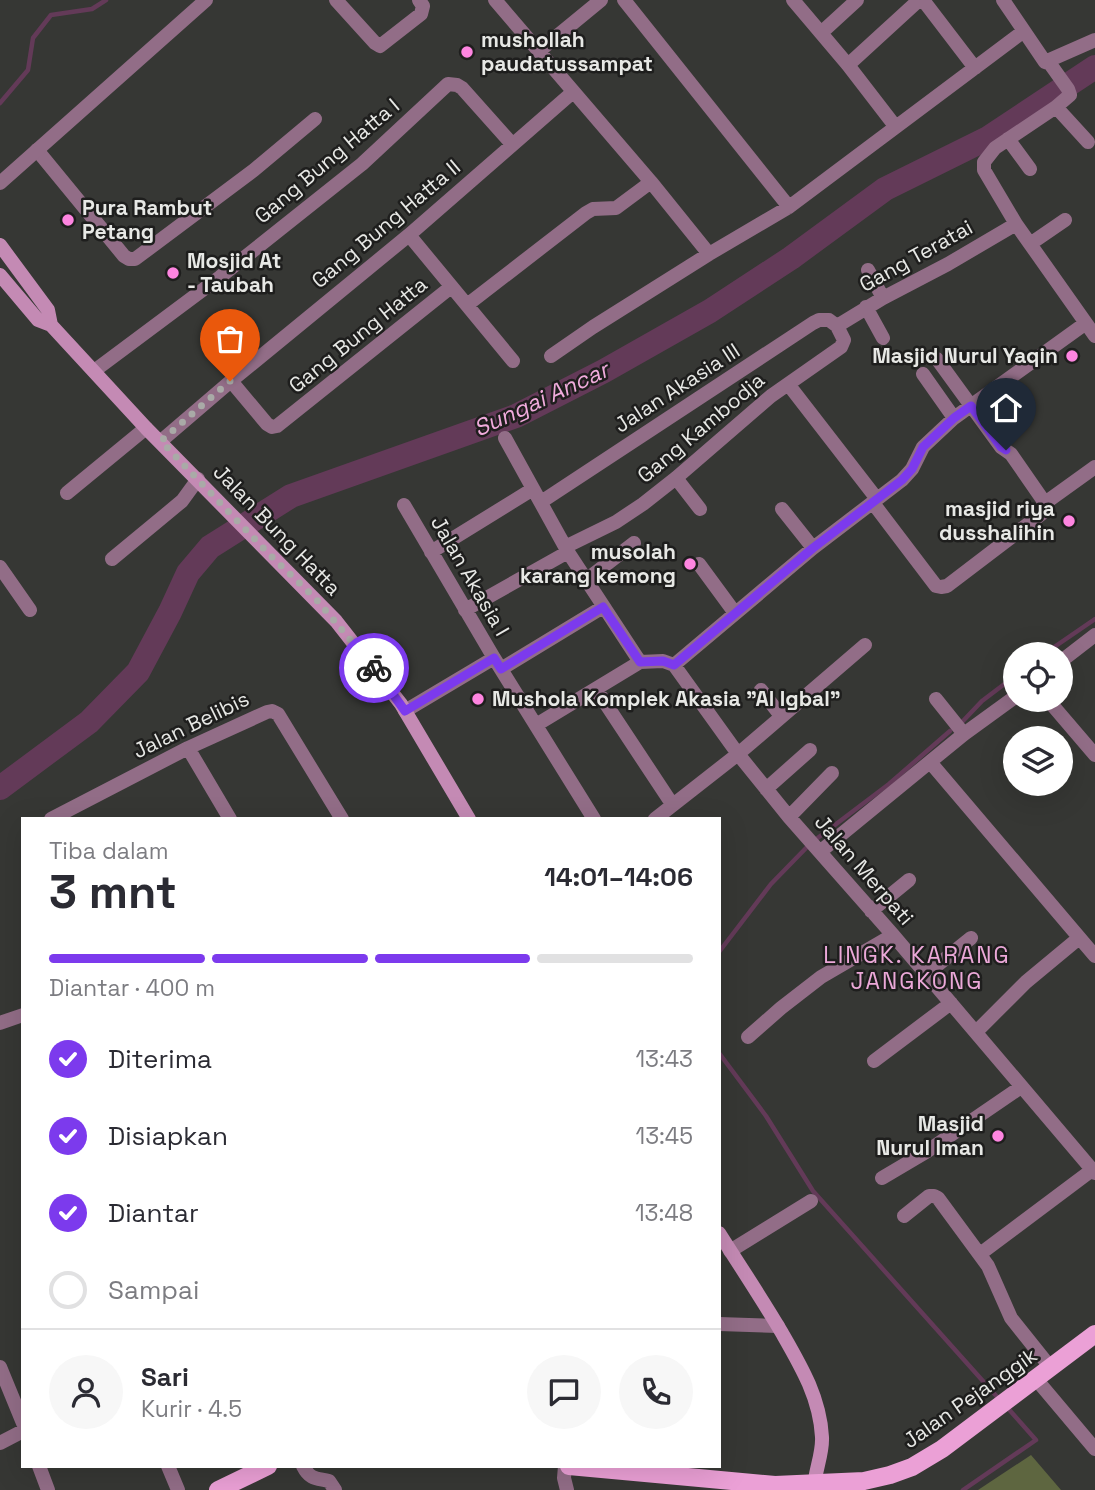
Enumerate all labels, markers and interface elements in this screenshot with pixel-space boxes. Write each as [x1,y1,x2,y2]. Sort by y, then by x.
place label: mushollah paudatussampat [481,26,653,77]
marker: mushollah paudatussampat [459,44,475,60]
street label: Gang Bung Hatta I [249,92,405,229]
street label: Gang Bung Hatta II [306,153,466,294]
place label: Pura Rambut Petang [82,194,212,245]
marker: Pura Rambut Petang [60,212,76,228]
street label: Gang Teratai [854,213,977,298]
place label: Mosjid At - Taubah [187,247,281,298]
marker: Mosjid At - Taubah [165,265,181,281]
street label: Gang Bung Hatta [283,270,432,399]
pin [200,309,260,381]
icon: bag [211,320,249,358]
street label: Jalan Akasia III [609,337,745,438]
place label: Masjid Nurul Yaqin [872,342,1058,369]
marker: Masjid Nurul Yaqin [1064,348,1080,364]
water label: Sungai Ancar [469,354,615,443]
street label: Gang Kambodja [632,367,770,489]
pin [976,378,1036,450]
icon: home [987,389,1025,427]
street label: Jalan Bung Hatta [208,458,347,601]
place label: masjid riya dusshalihin [939,495,1055,546]
street label: Jalan Akasia I [425,511,516,641]
marker: masjid riya dusshalihin [1061,513,1077,529]
place label: musolah karang kemong [520,538,676,589]
marker: musolah karang kemong [682,556,698,572]
courier [339,633,409,703]
map controls [1003,642,1073,796]
button: locate [1003,642,1073,712]
icon: bike [355,649,393,687]
street label: Jalan Belibis [128,685,253,764]
place label: Mushola Komplek Akasia "Al Igbal" [492,685,841,712]
marker: Mushola Komplek Akasia "Al Igbal" [470,691,486,707]
button: layers [1003,726,1073,796]
street label: Jalan Merpati [809,809,920,931]
text: Tiba dalam [49,836,169,866]
text: 14:01–14:06 [544,860,693,894]
text: 3 mnt [49,863,177,921]
district label: LINGK. KARANG JANGKONG [823,940,1011,996]
text: Diantar · 400 m [49,973,215,1003]
icon: check [49,1040,87,1078]
text: Diterima [108,1042,212,1076]
text: 13:43 [635,1044,693,1074]
place label: Masjid Nurul Iman [876,1110,984,1161]
icon: check [49,1117,87,1155]
text: Disiapkan [108,1119,228,1153]
text: 13:45 [636,1121,693,1151]
marker: Masjid Nurul Iman [990,1128,1006,1144]
icon: check [49,1194,87,1232]
text: Diantar [108,1196,199,1230]
text: 13:48 [635,1198,693,1228]
text: Sampai [108,1273,199,1307]
street label: Jalan Pejanggik [897,1341,1042,1454]
button: person [49,1355,123,1429]
button: chat [527,1355,601,1429]
button: phone [619,1355,693,1429]
text: Sari [141,1360,189,1394]
text: Kurir · 4.5 [141,1394,242,1424]

